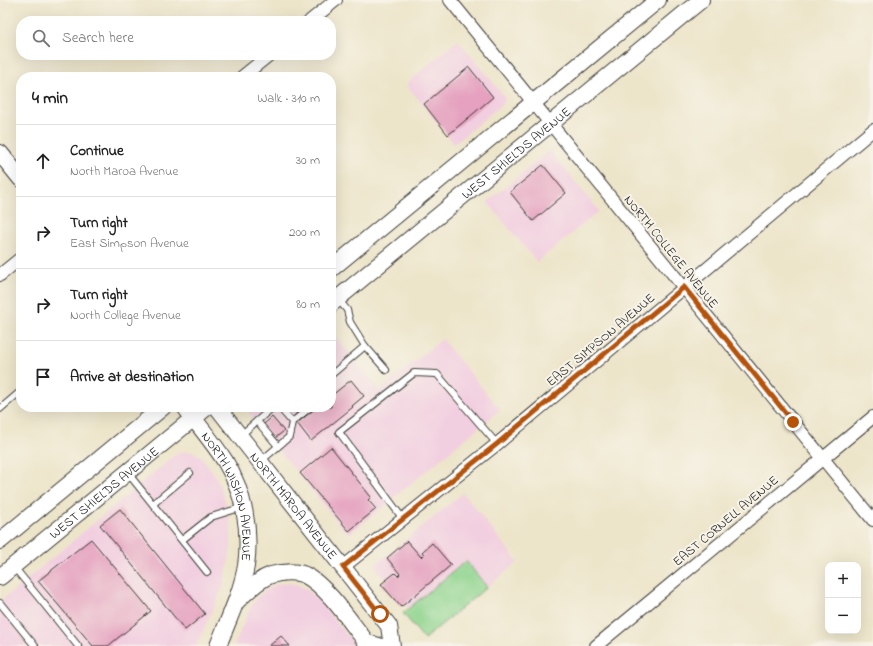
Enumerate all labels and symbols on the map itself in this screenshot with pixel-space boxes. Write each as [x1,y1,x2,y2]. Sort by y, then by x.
street label: WEST SHIELDS AVENUE [458,103,576,204]
street label: NORTH COLLEGE AVENUE [619,191,723,313]
street label: EAST SIMPSON AVENUE [542,289,660,391]
route end [784,413,802,431]
street label: NORTH WISHON AVENUE [196,428,256,562]
street label: WEST SHIELDS AVENUE [46,442,163,544]
street label: NORTH MAROA AVENUE [245,448,341,564]
street label: EAST CORNELL AVENUE [669,471,783,571]
route start [371,605,389,623]

